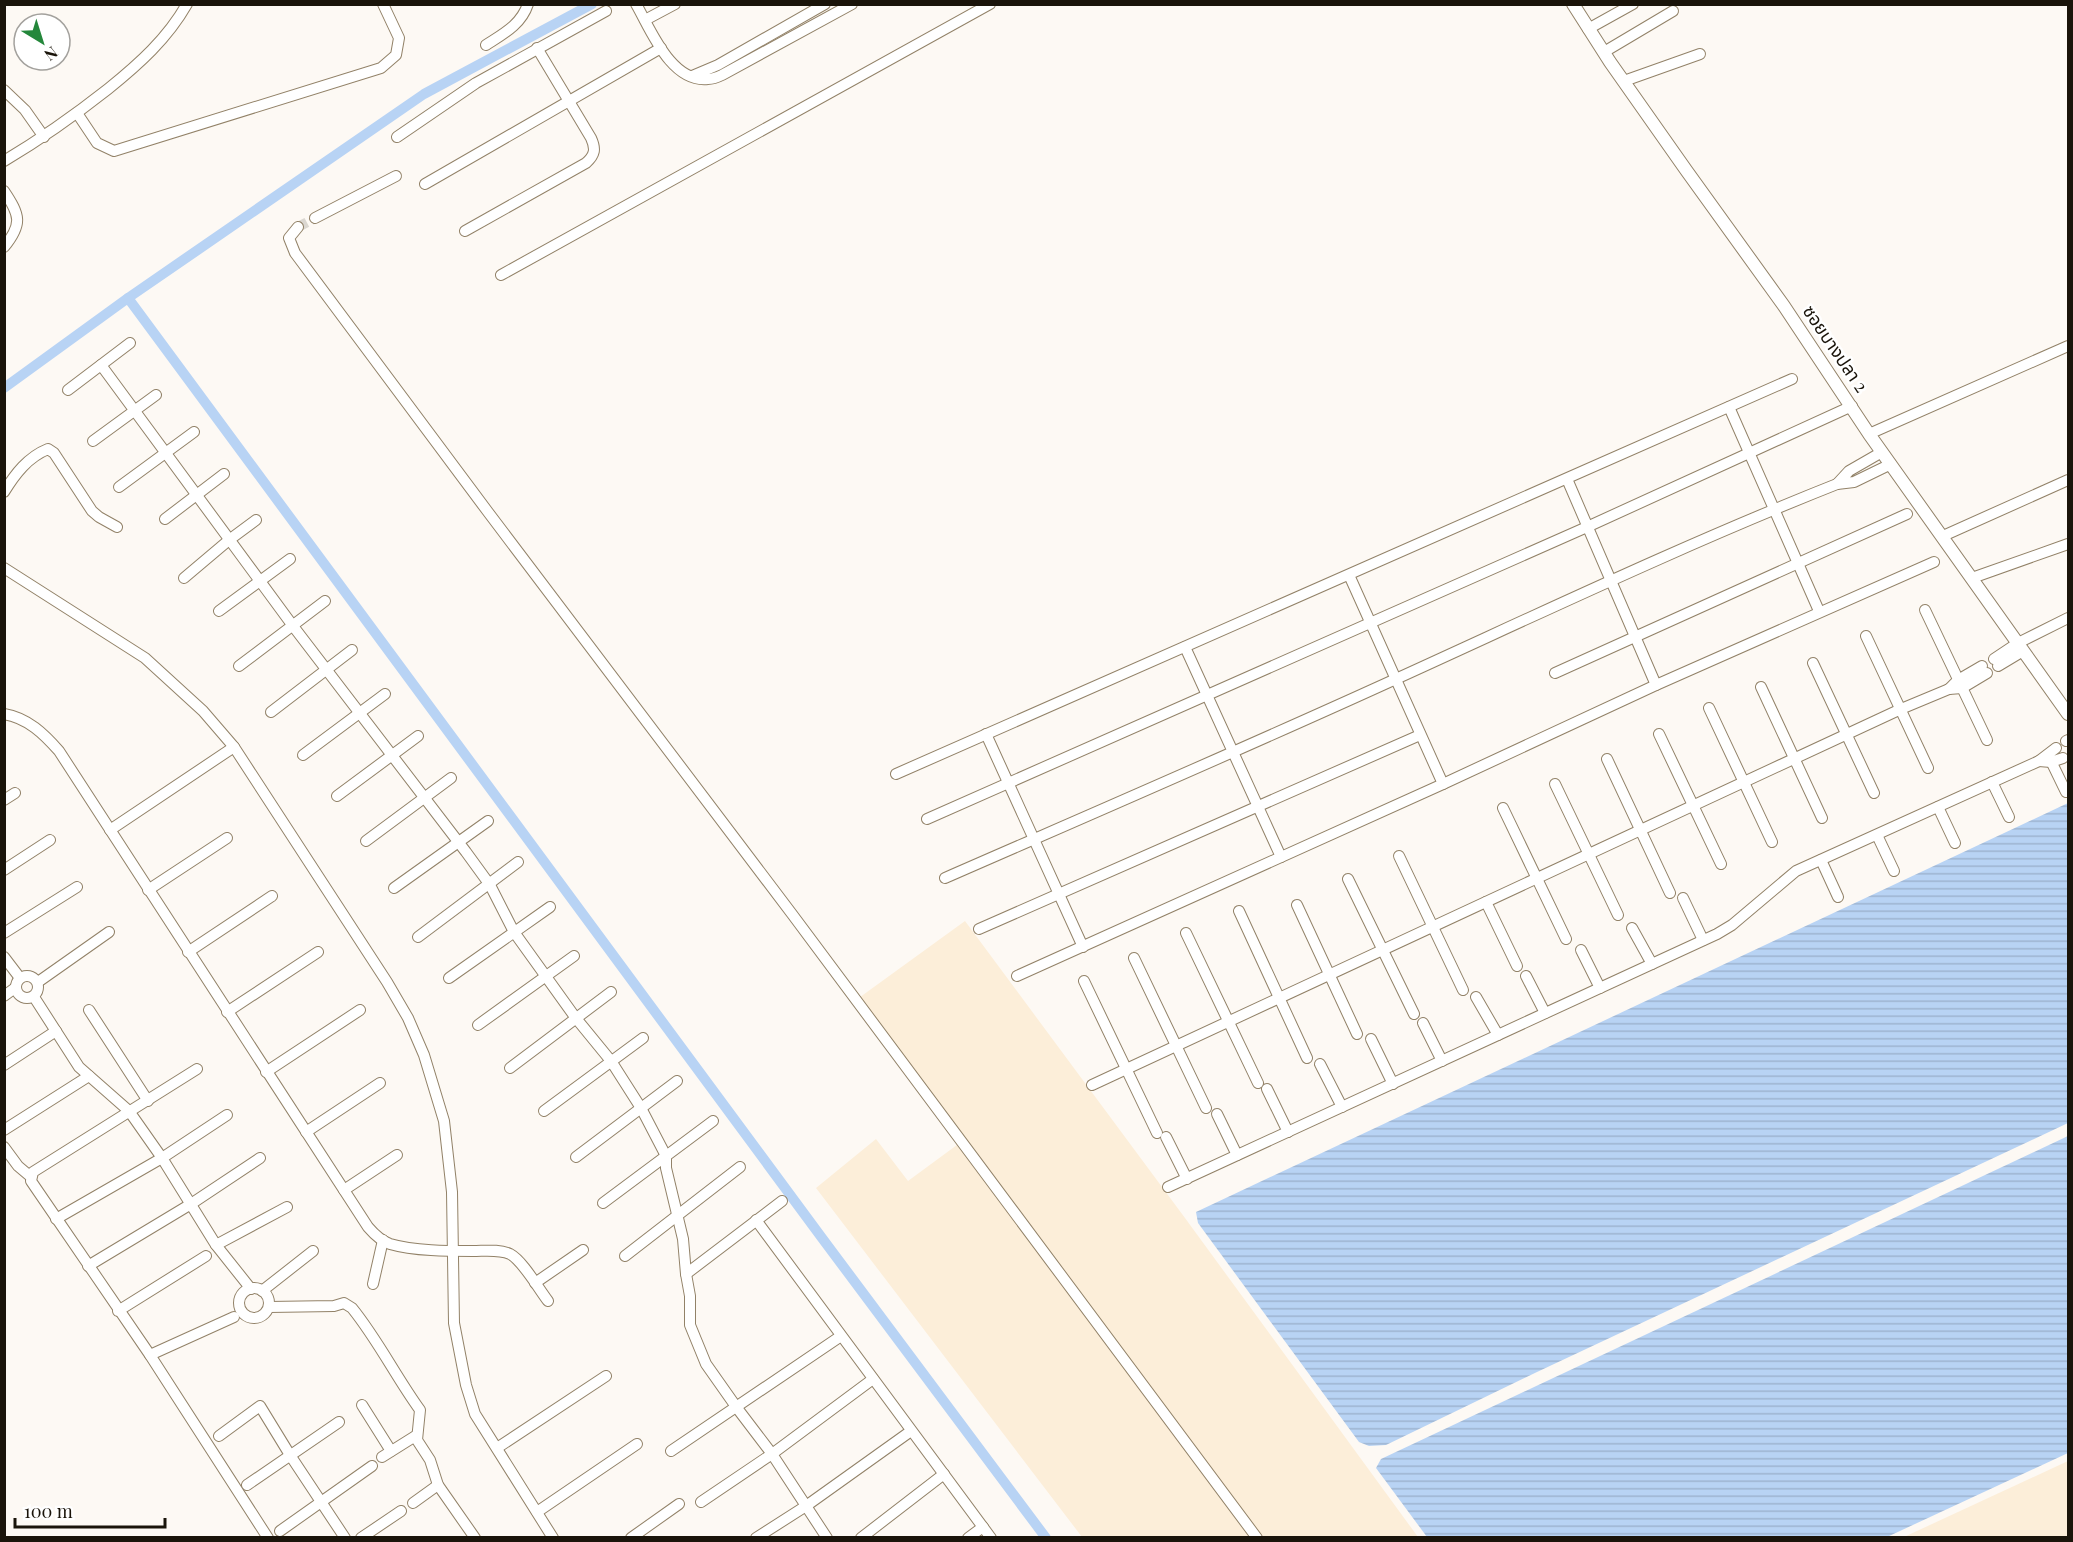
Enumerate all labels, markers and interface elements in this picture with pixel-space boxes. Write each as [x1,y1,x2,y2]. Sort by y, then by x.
north arrow [12,12,72,72]
text: N [40,42,63,66]
street label: ซอยบางปลา 2 [1798,300,1874,397]
scale bar [15,1491,165,1529]
text: 100 m [24,1499,73,1523]

